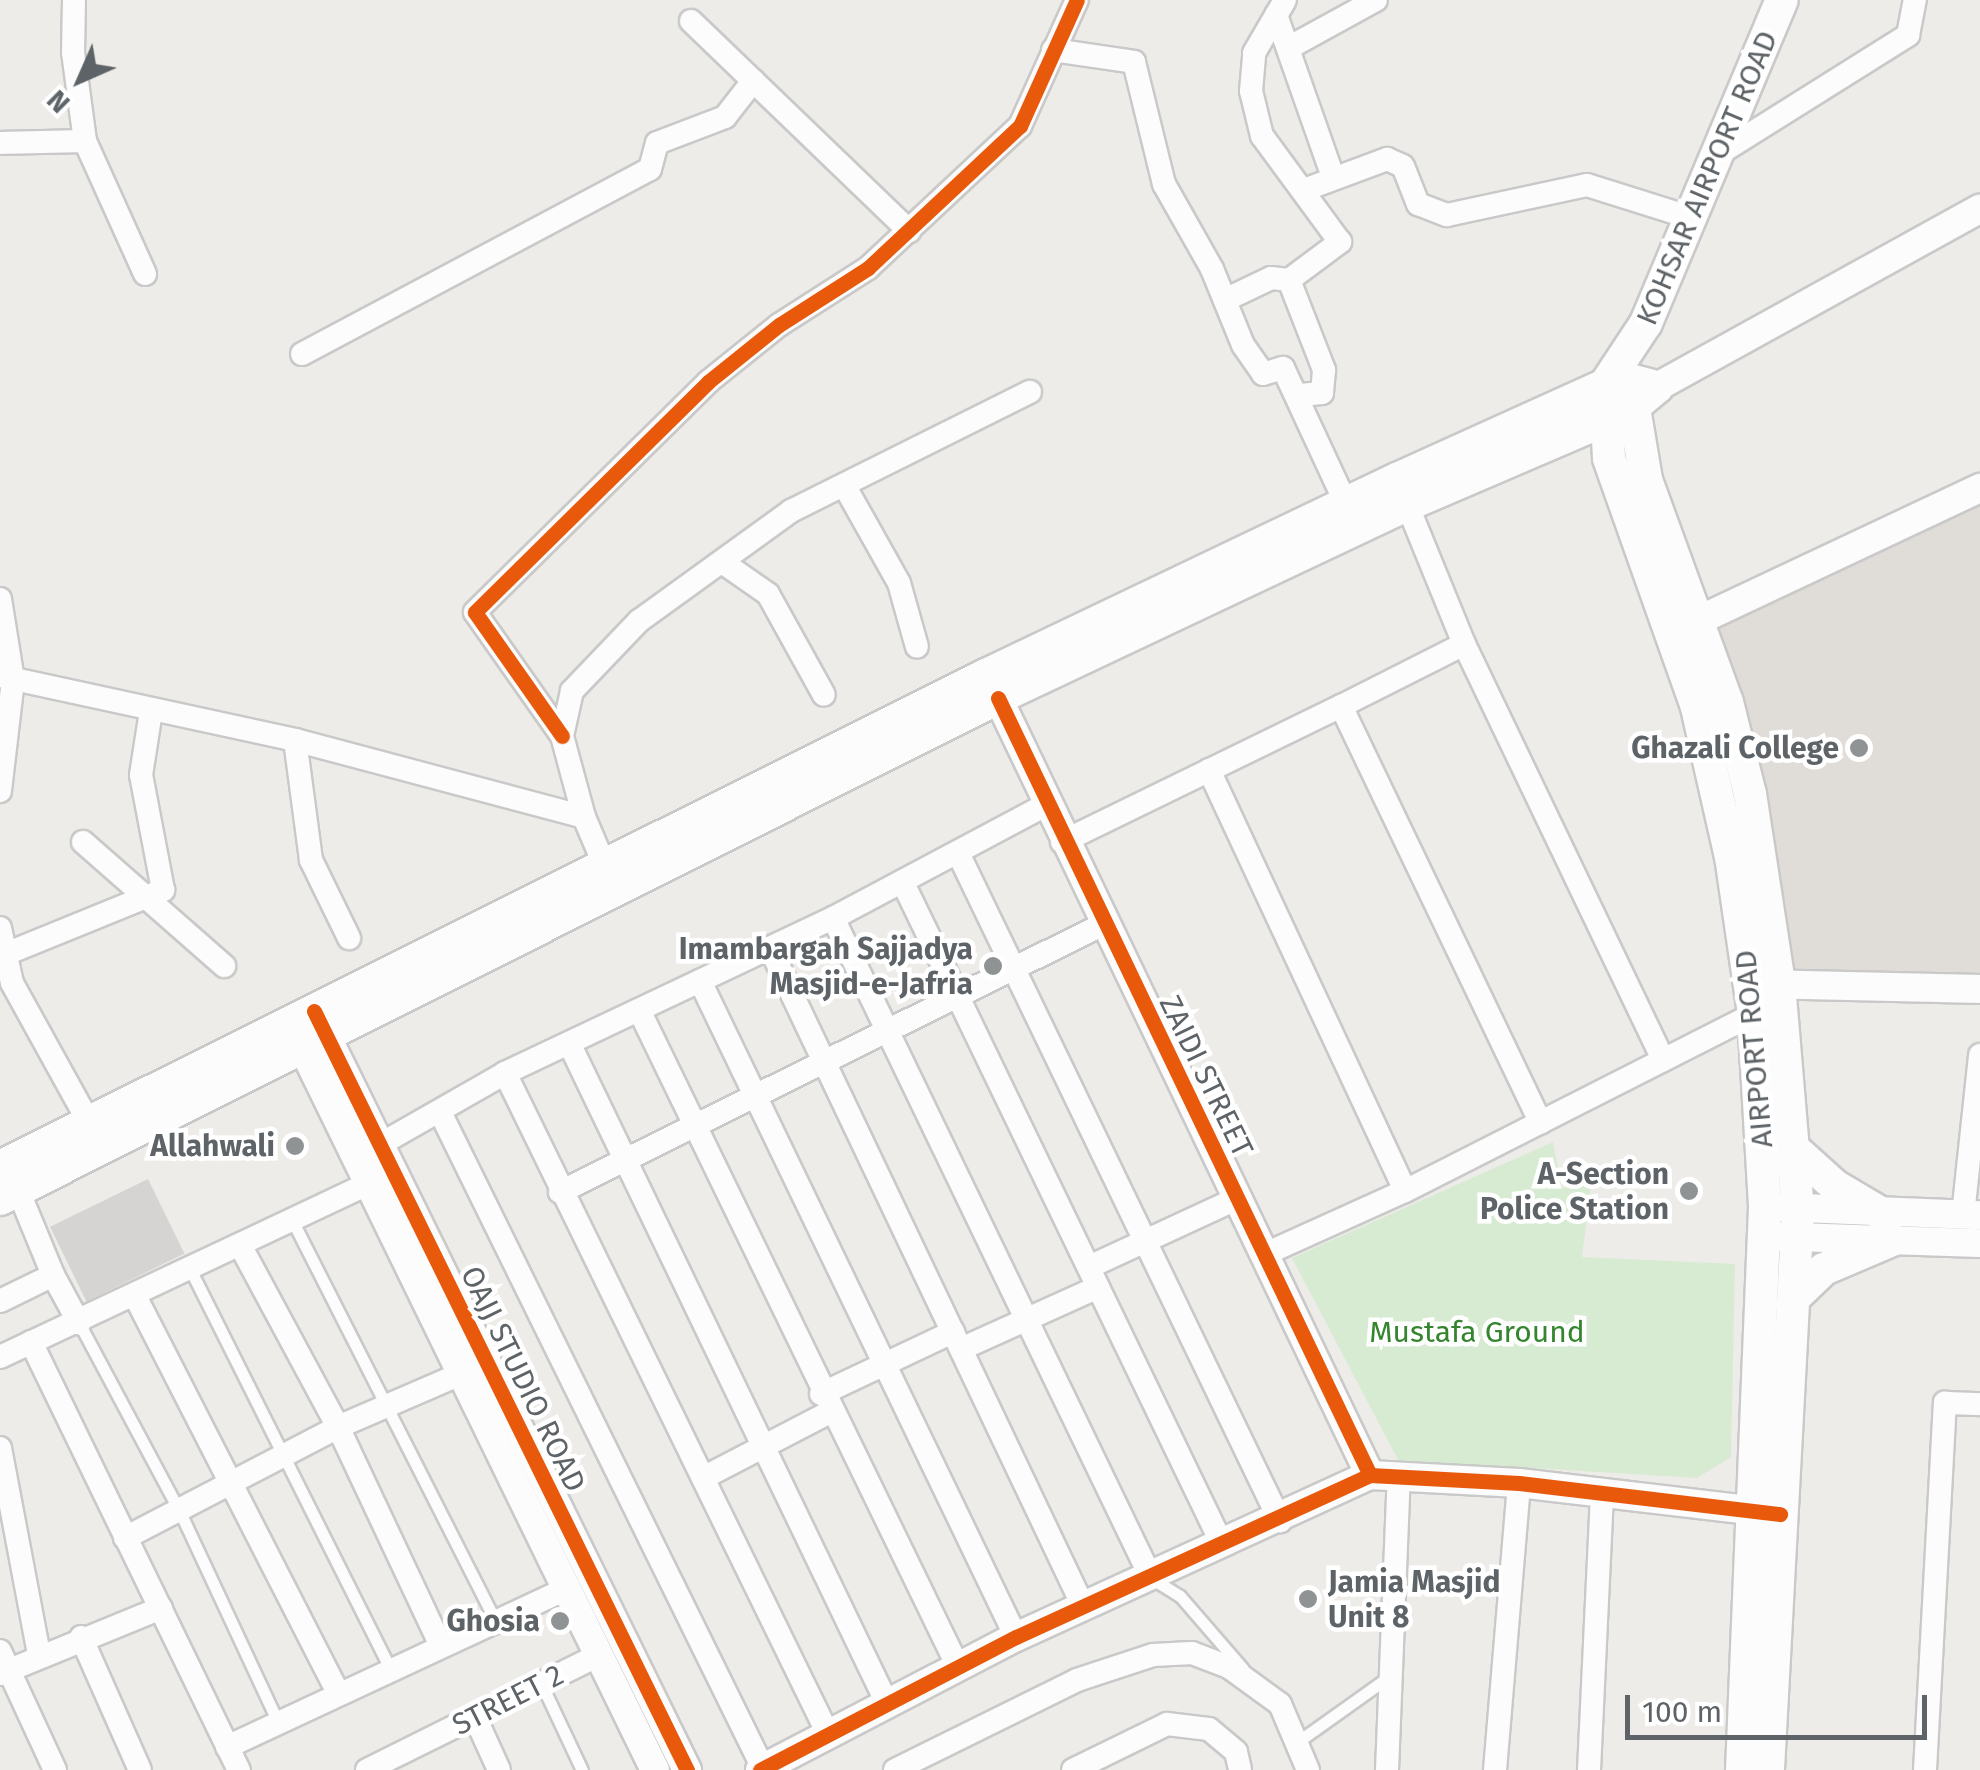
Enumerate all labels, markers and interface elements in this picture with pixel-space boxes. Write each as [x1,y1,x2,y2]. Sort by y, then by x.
street label: KOHSAR AIRPORT ROAD [1629,25,1785,331]
north arrow [30,30,130,130]
text: N [40,83,77,120]
place label: Ghazali College [1631,730,1839,766]
marker: Ghazali College [1848,737,1870,759]
place label: Imambargah Sajjadya Masjid-e-Jafria [679,931,973,1002]
street label: AIRPORT ROAD [1727,949,1781,1149]
marker: Imambargah Sajjadya Masjid-e-Jafria [982,955,1004,977]
street label: ZAIDI STREET [1152,990,1260,1162]
place label: Allahwali [150,1128,275,1164]
marker: Allahwali [284,1135,306,1157]
place label: A-Section Police Station [1480,1156,1669,1226]
marker: A-Section Police Station [1678,1180,1700,1202]
street label: OAJJ STUDIO ROAD [453,1260,593,1498]
park label: Mustafa Ground [1369,1314,1585,1350]
place label: Jamia Masjid Unit 8 [1328,1564,1500,1634]
marker: Jamia Masjid Unit 8 [1297,1588,1319,1610]
place label: Ghosia [446,1603,540,1639]
marker: Ghosia [549,1610,571,1632]
street label: STREET 2 [446,1657,570,1743]
scale bar [1630,1675,1932,1737]
text: 100 m [1642,1694,1722,1730]

